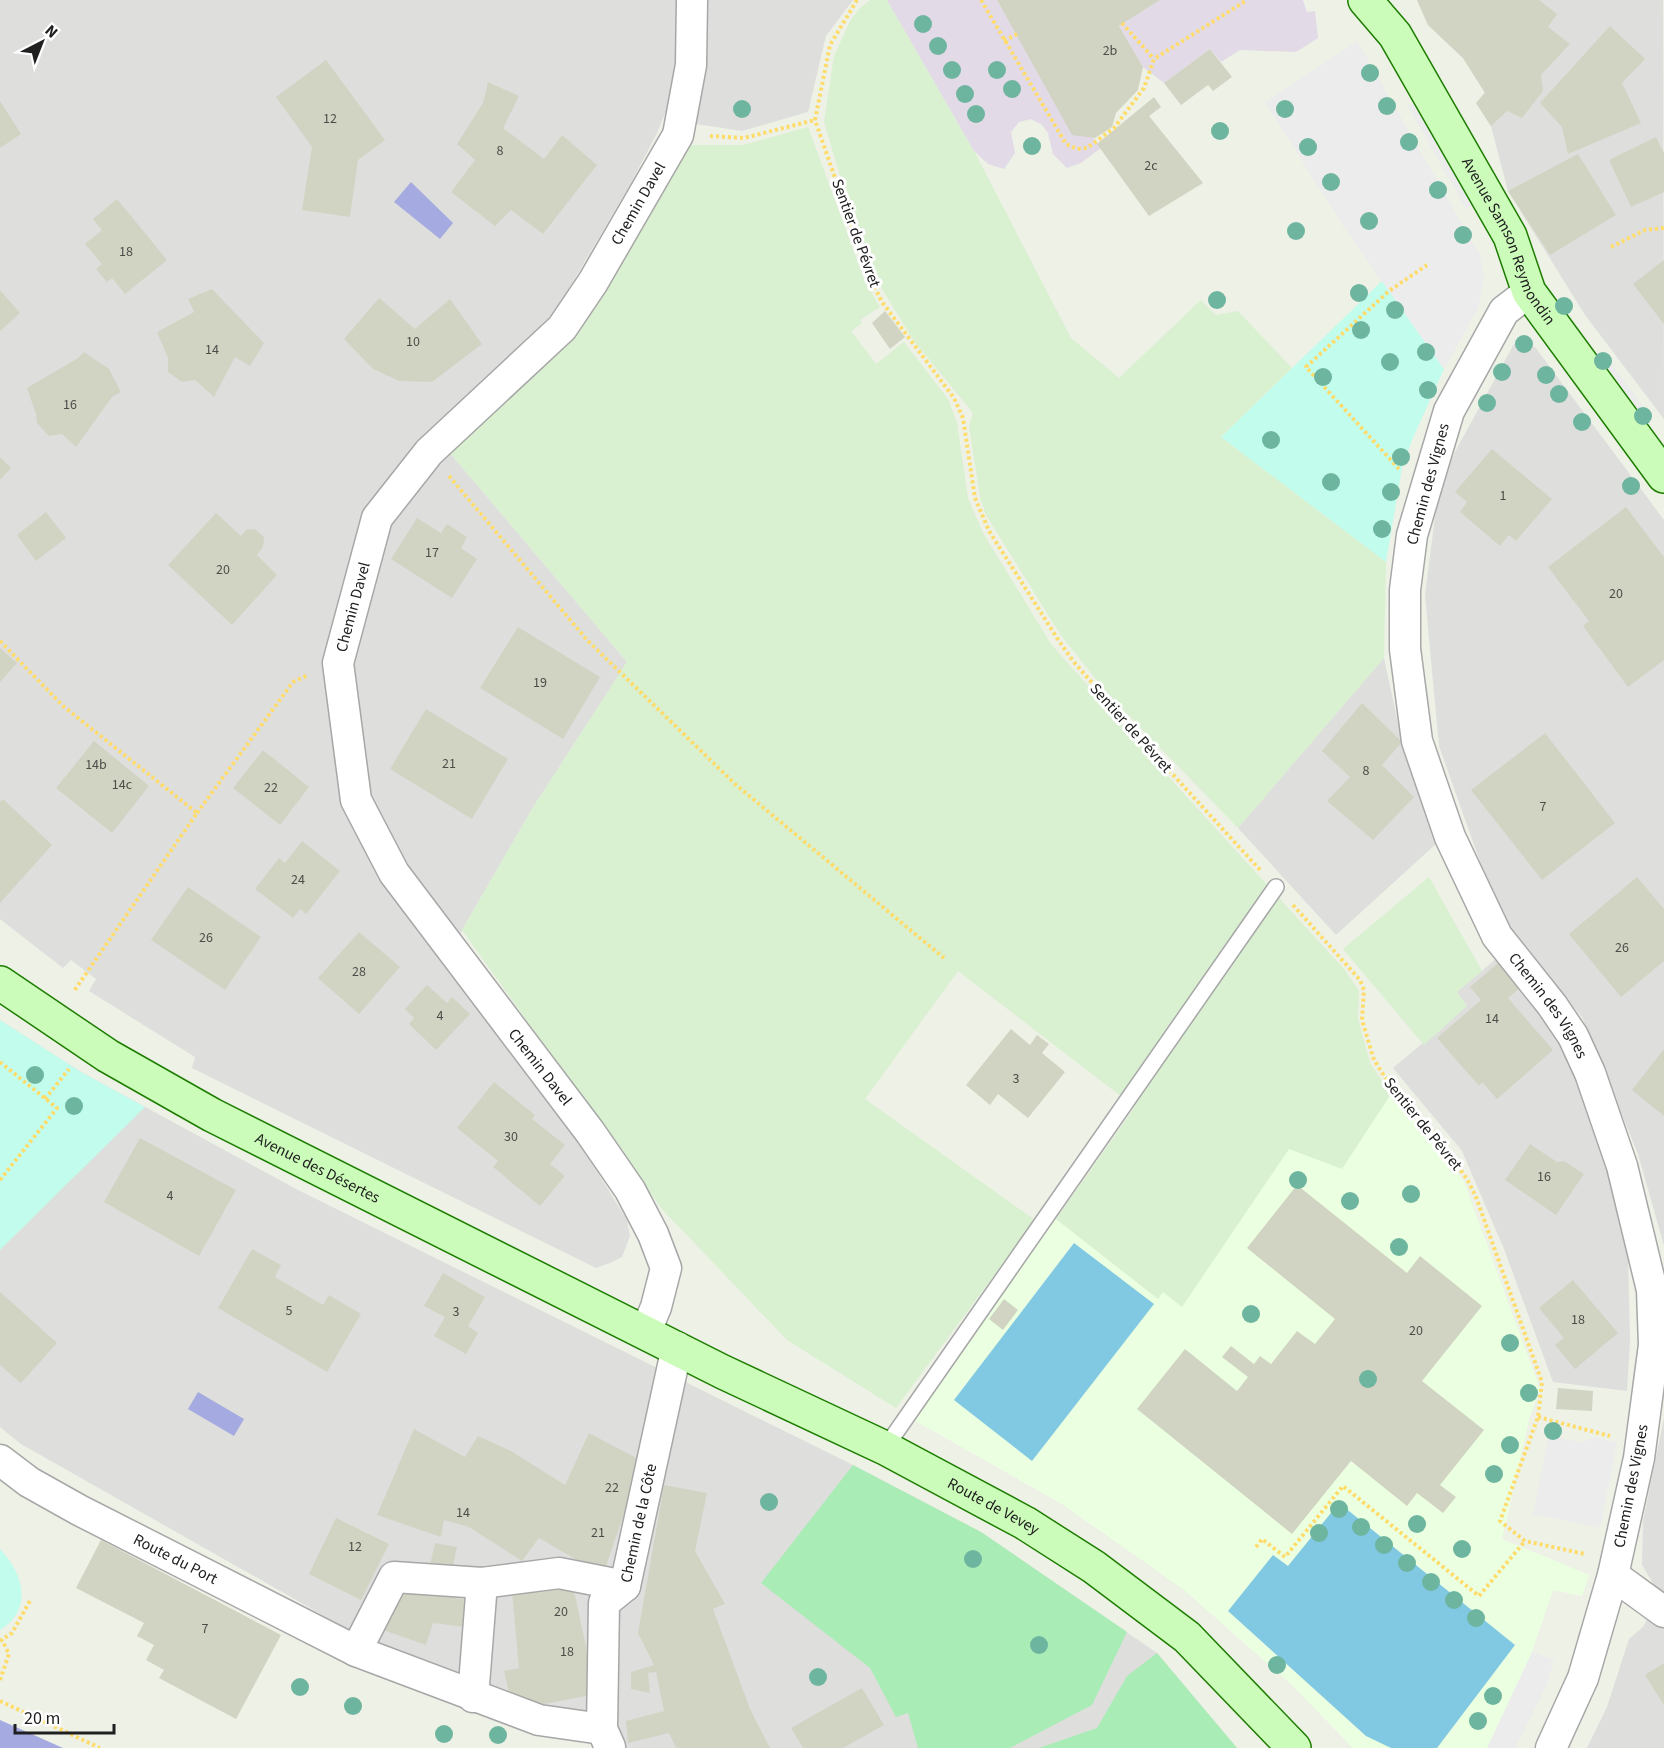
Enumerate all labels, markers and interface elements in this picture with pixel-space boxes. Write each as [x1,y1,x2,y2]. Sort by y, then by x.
north arrow [12,12,72,72]
text: N [40,20,63,43]
house number: 2b [1103,41,1118,61]
house number: 12 [323,109,337,129]
house number: 8 [497,141,504,161]
street label: Avenue Samson Reymondin [1456,153,1561,330]
house number: 2c [1144,156,1158,176]
street label: Chemin Davel [606,158,671,249]
street label: Sentier de Pévret [826,176,886,291]
house number: 18 [119,242,133,262]
house number: 10 [406,332,420,352]
house number: 14 [205,340,219,360]
house number: 16 [63,395,77,415]
street label: Chemin des Vignes [1401,420,1455,547]
house number: 1 [1500,486,1507,506]
house number: 17 [425,543,439,563]
house number: 20 [216,560,230,580]
street label: Chemin Davel [330,560,376,654]
house number: 20 [1609,584,1623,604]
house number: 19 [533,673,547,693]
street label: Sentier de Pévret [1085,678,1178,778]
house number: 21 [442,754,456,774]
house number: 14b [85,755,107,775]
house number: 8 [1363,761,1370,781]
house number: 14c [112,775,133,795]
house number: 22 [264,778,278,798]
house number: 7 [1540,797,1547,817]
house number: 24 [291,870,305,890]
house number: 26 [199,928,213,948]
house number: 26 [1615,938,1629,958]
street label: Chemin des Vignes [1503,948,1593,1062]
house number: 28 [352,962,366,982]
house number: 4 [437,1006,444,1026]
house number: 14 [1485,1009,1499,1029]
street label: Chemin Davel [503,1024,577,1110]
house number: 3 [1013,1069,1020,1089]
street label: Sentier de Pévret [1379,1073,1468,1176]
street label: Avenue des Désertes [251,1127,384,1209]
house number: 30 [504,1127,518,1147]
house number: 16 [1537,1167,1551,1187]
house number: 4 [167,1186,174,1206]
house number: 5 [286,1301,293,1321]
house number: 3 [453,1302,460,1322]
house number: 18 [1571,1310,1585,1330]
house number: 20 [1409,1321,1423,1341]
street label: Chemin des Vignes [1608,1422,1654,1550]
street label: Chemin de la Côte [615,1462,662,1585]
street label: Route de Vevey [944,1472,1044,1541]
house number: 22 [605,1478,619,1498]
house number: 14 [456,1503,470,1523]
house number: 21 [591,1523,605,1543]
street label: Route du Port [130,1528,222,1590]
house number: 12 [348,1537,362,1557]
house number: 20 [554,1602,568,1622]
house number: 7 [202,1619,209,1639]
house number: 18 [560,1642,574,1662]
scale bar [15,1697,114,1735]
text: 20 m [24,1706,60,1731]

